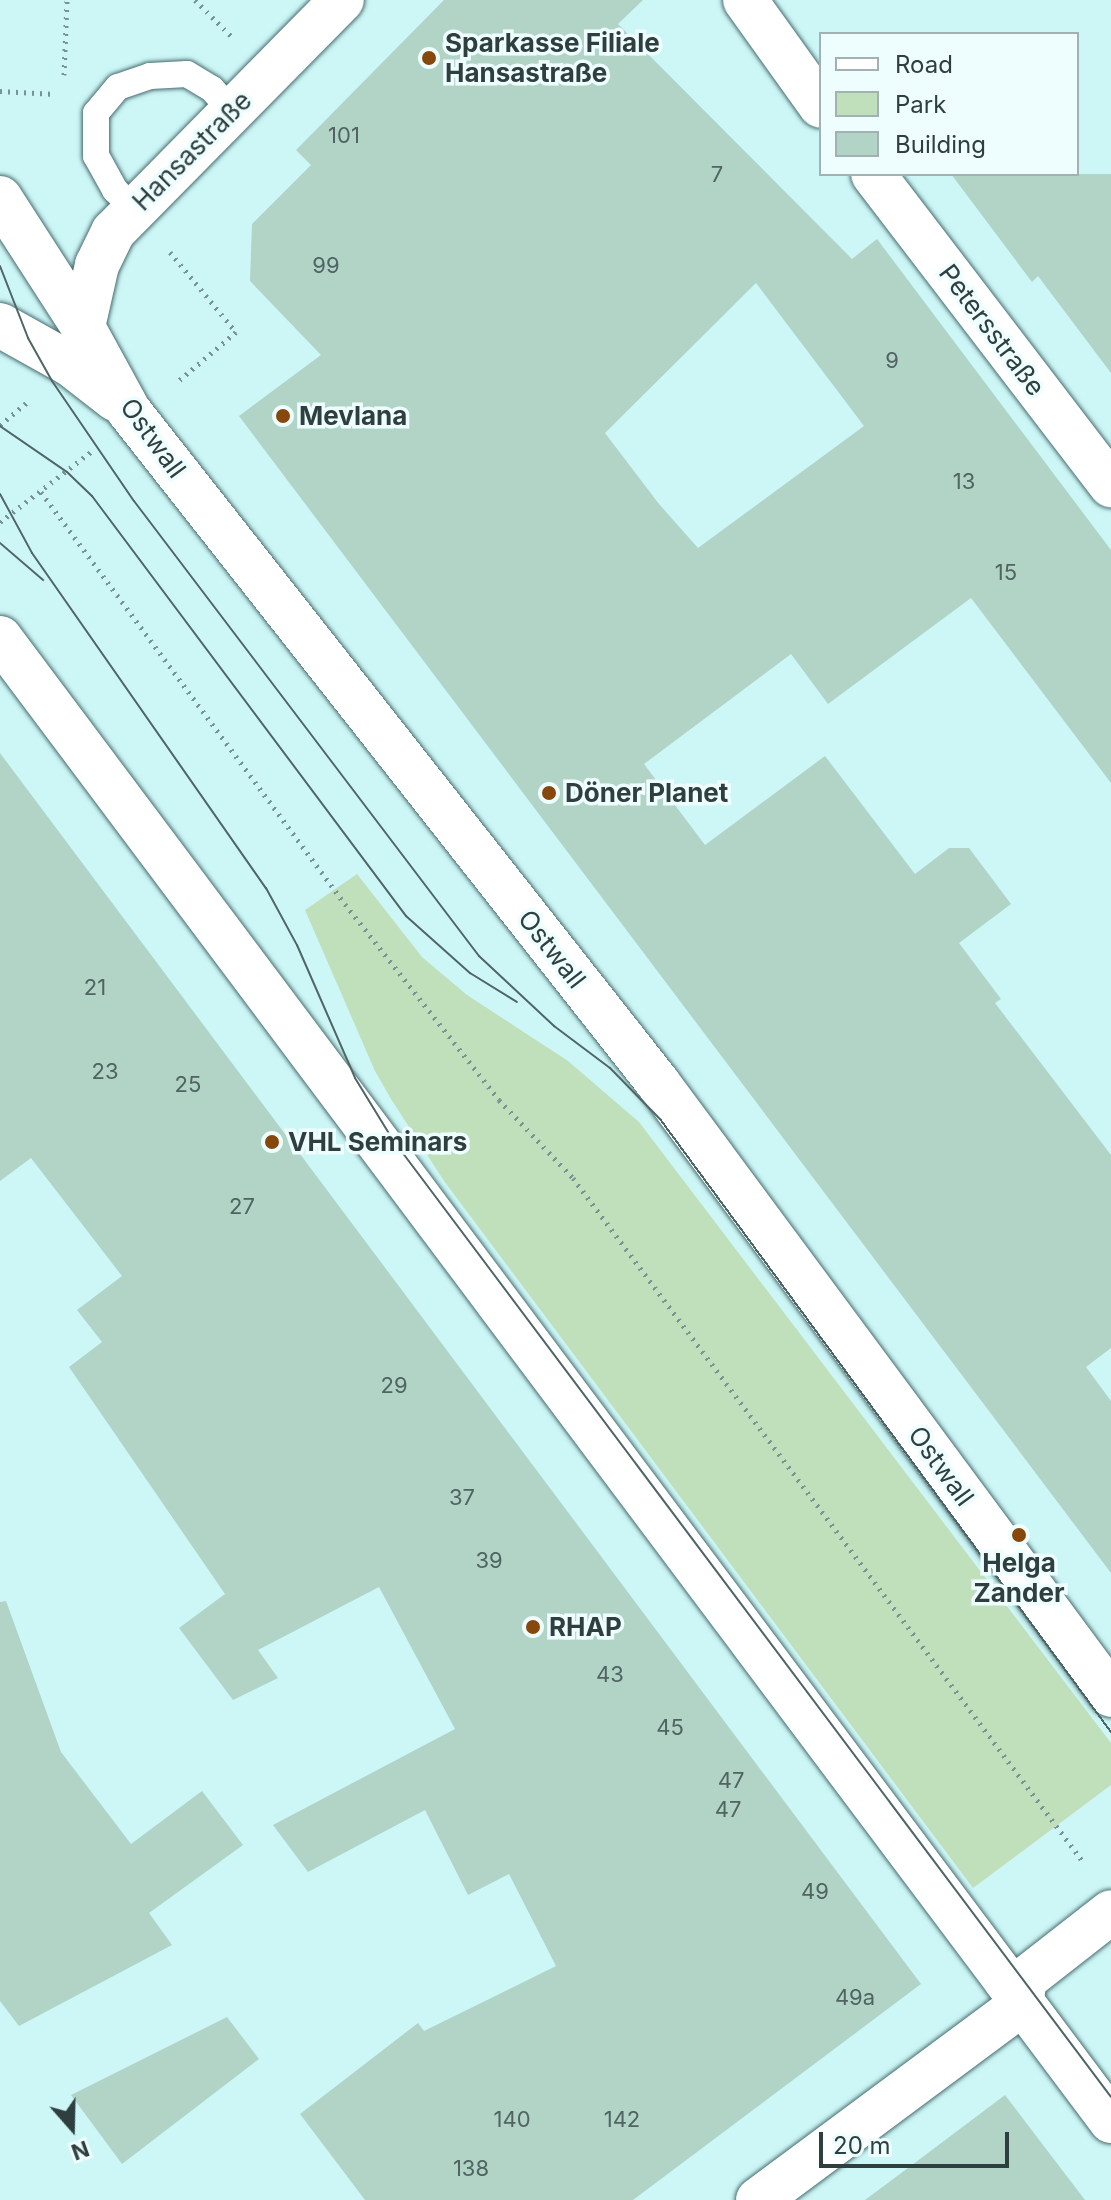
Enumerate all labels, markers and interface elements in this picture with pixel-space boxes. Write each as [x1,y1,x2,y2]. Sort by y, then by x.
place label: Sparkasse Filiale Hansastraße [445,27,660,88]
legend [819,32,1079,176]
marker: Sparkasse Filiale Hansastraße [420,49,438,67]
text: Road [895,50,953,79]
street label: Hansastraße [126,85,258,217]
text: Park [895,90,946,119]
house number: 101 [328,123,360,149]
text: Building [895,130,986,159]
house number: 7 [711,162,723,188]
house number: 99 [312,253,340,279]
street label: Petersstraße [932,258,1052,402]
house number: 9 [885,348,899,374]
street label: Ostwall [114,392,192,484]
place label: Mevlana [299,400,407,432]
marker: Mevlana [274,407,292,425]
house number: 13 [953,469,975,495]
house number: 15 [995,560,1017,586]
place label: Döner Planet [565,777,728,809]
marker: Döner Planet [540,784,558,802]
street label: Ostwall [512,904,592,994]
house number: 21 [84,975,106,1001]
house number: 23 [91,1059,119,1085]
house number: 25 [175,1072,201,1098]
place label: VHL Seminars [288,1126,467,1158]
marker: VHL Seminars [263,1133,281,1151]
house number: 27 [229,1194,255,1220]
house number: 29 [380,1373,408,1399]
street label: Ostwall [902,1420,980,1512]
house number: 37 [449,1485,475,1511]
marker: Helga Zander [1010,1526,1028,1544]
place label: Helga Zander [973,1547,1065,1608]
house number: 39 [475,1548,503,1574]
place label: RHAP [549,1611,622,1643]
marker: RHAP [524,1618,542,1636]
house number: 43 [596,1662,624,1688]
house number: 45 [656,1715,684,1741]
house number: 47 [718,1768,744,1794]
house number: 47 [715,1797,741,1823]
house number: 49 [801,1879,829,1905]
house number: 49a [835,1985,875,2011]
north arrow [32,2088,112,2168]
house number: 140 [493,2107,531,2133]
house number: 142 [604,2107,640,2133]
scale bar [823,2116,1013,2166]
text: 20 m [833,2131,891,2160]
text: N [68,2135,93,2166]
house number: 138 [453,2156,489,2182]

